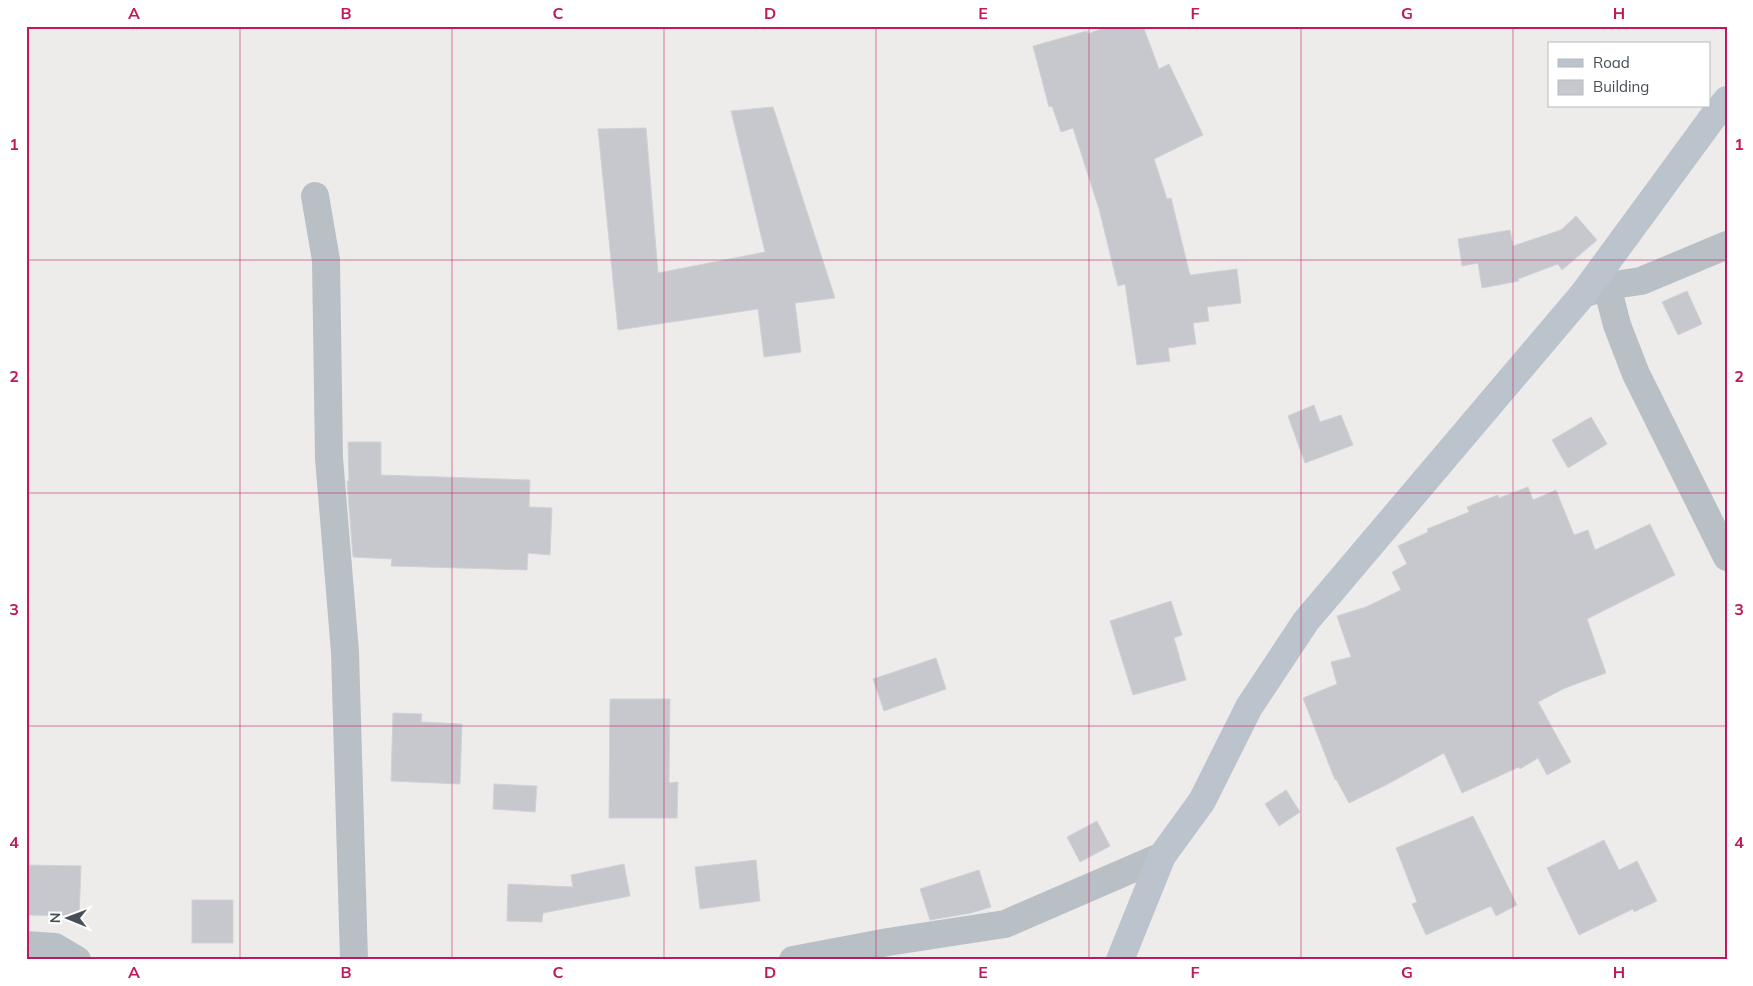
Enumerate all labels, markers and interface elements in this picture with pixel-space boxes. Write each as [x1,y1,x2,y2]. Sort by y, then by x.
text: A [128,3,140,23]
text: B [340,3,352,23]
text: C [553,3,564,23]
text: D [764,3,776,23]
text: E [978,3,988,23]
text: F [1190,3,1200,23]
text: G [1401,3,1413,23]
text: H [1613,3,1625,23]
legend [1548,42,1710,108]
text: Road [1593,53,1630,72]
text: Building [1593,77,1649,96]
text: 1 [9,134,19,154]
text: 1 [1734,134,1744,154]
text: 2 [9,366,19,386]
text: 2 [1734,366,1744,386]
text: 3 [9,599,19,619]
text: 3 [1734,599,1744,619]
text: 4 [9,832,19,852]
text: 4 [1734,832,1744,852]
north arrow [42,894,92,944]
text: N [46,912,64,923]
text: A [128,962,140,982]
text: B [340,962,352,982]
text: C [553,962,564,982]
text: D [764,962,776,982]
text: E [978,962,988,982]
text: F [1190,962,1200,982]
text: G [1401,962,1413,982]
text: H [1613,962,1625,982]

